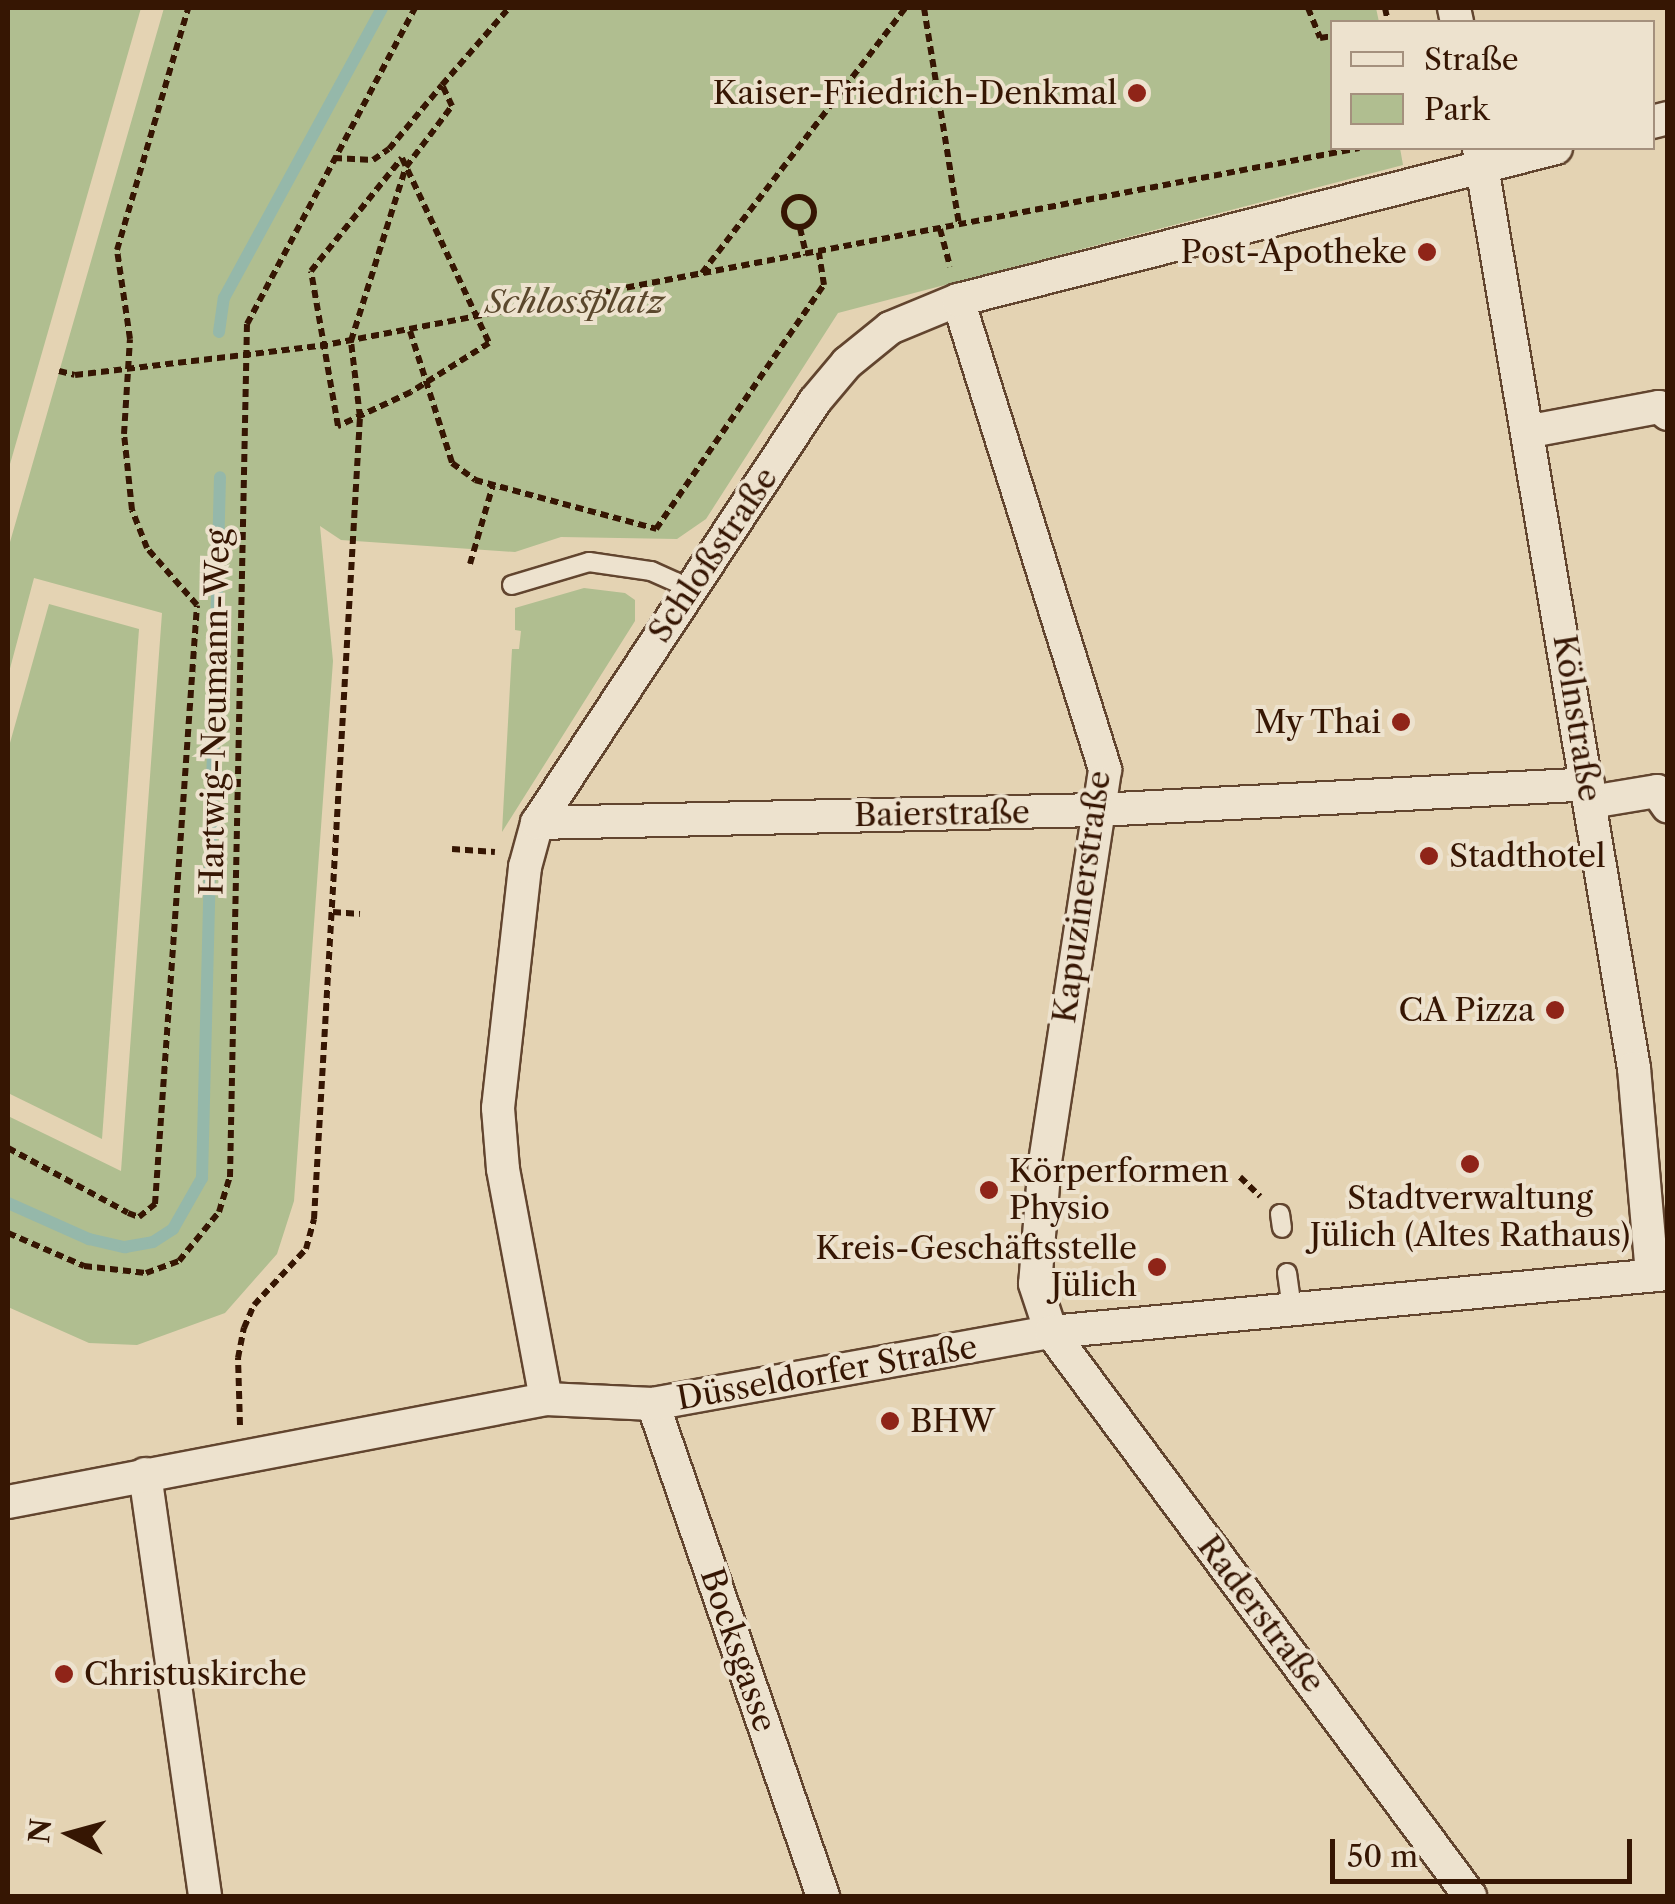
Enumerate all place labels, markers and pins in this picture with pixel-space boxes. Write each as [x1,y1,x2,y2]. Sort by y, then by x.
place label: Kaiser-Friedrich-Denkmal [713,74,1117,112]
marker: Kaiser-Friedrich-Denkmal [1126,82,1148,104]
place label: Post-Apotheke [1181,233,1407,271]
marker: Post-Apotheke [1416,241,1438,263]
place label: My Thai [1252,703,1381,741]
marker: My Thai [1390,711,1412,733]
place label: Stadthotel [1449,837,1606,875]
marker: Stadthotel [1418,845,1440,867]
place label: CA Pizza [1397,991,1535,1029]
marker: CA Pizza [1544,999,1566,1021]
place label: Körperformen Physio [1009,1153,1229,1228]
marker: Stadtverwaltung Jülich (Altes Rathaus) [1459,1153,1481,1175]
marker: Körperformen Physio [978,1179,1000,1201]
place label: Stadtverwaltung Jülich (Altes Rathaus) [1310,1180,1630,1255]
place label: Kreis-Geschäftsstelle Jülich [816,1230,1137,1305]
marker: Kreis-Geschäftsstelle Jülich [1146,1256,1168,1278]
place label: BHW [910,1402,995,1440]
marker: BHW [879,1410,901,1432]
place label: Christuskirche [84,1655,307,1693]
marker: Christuskirche [53,1663,75,1685]

